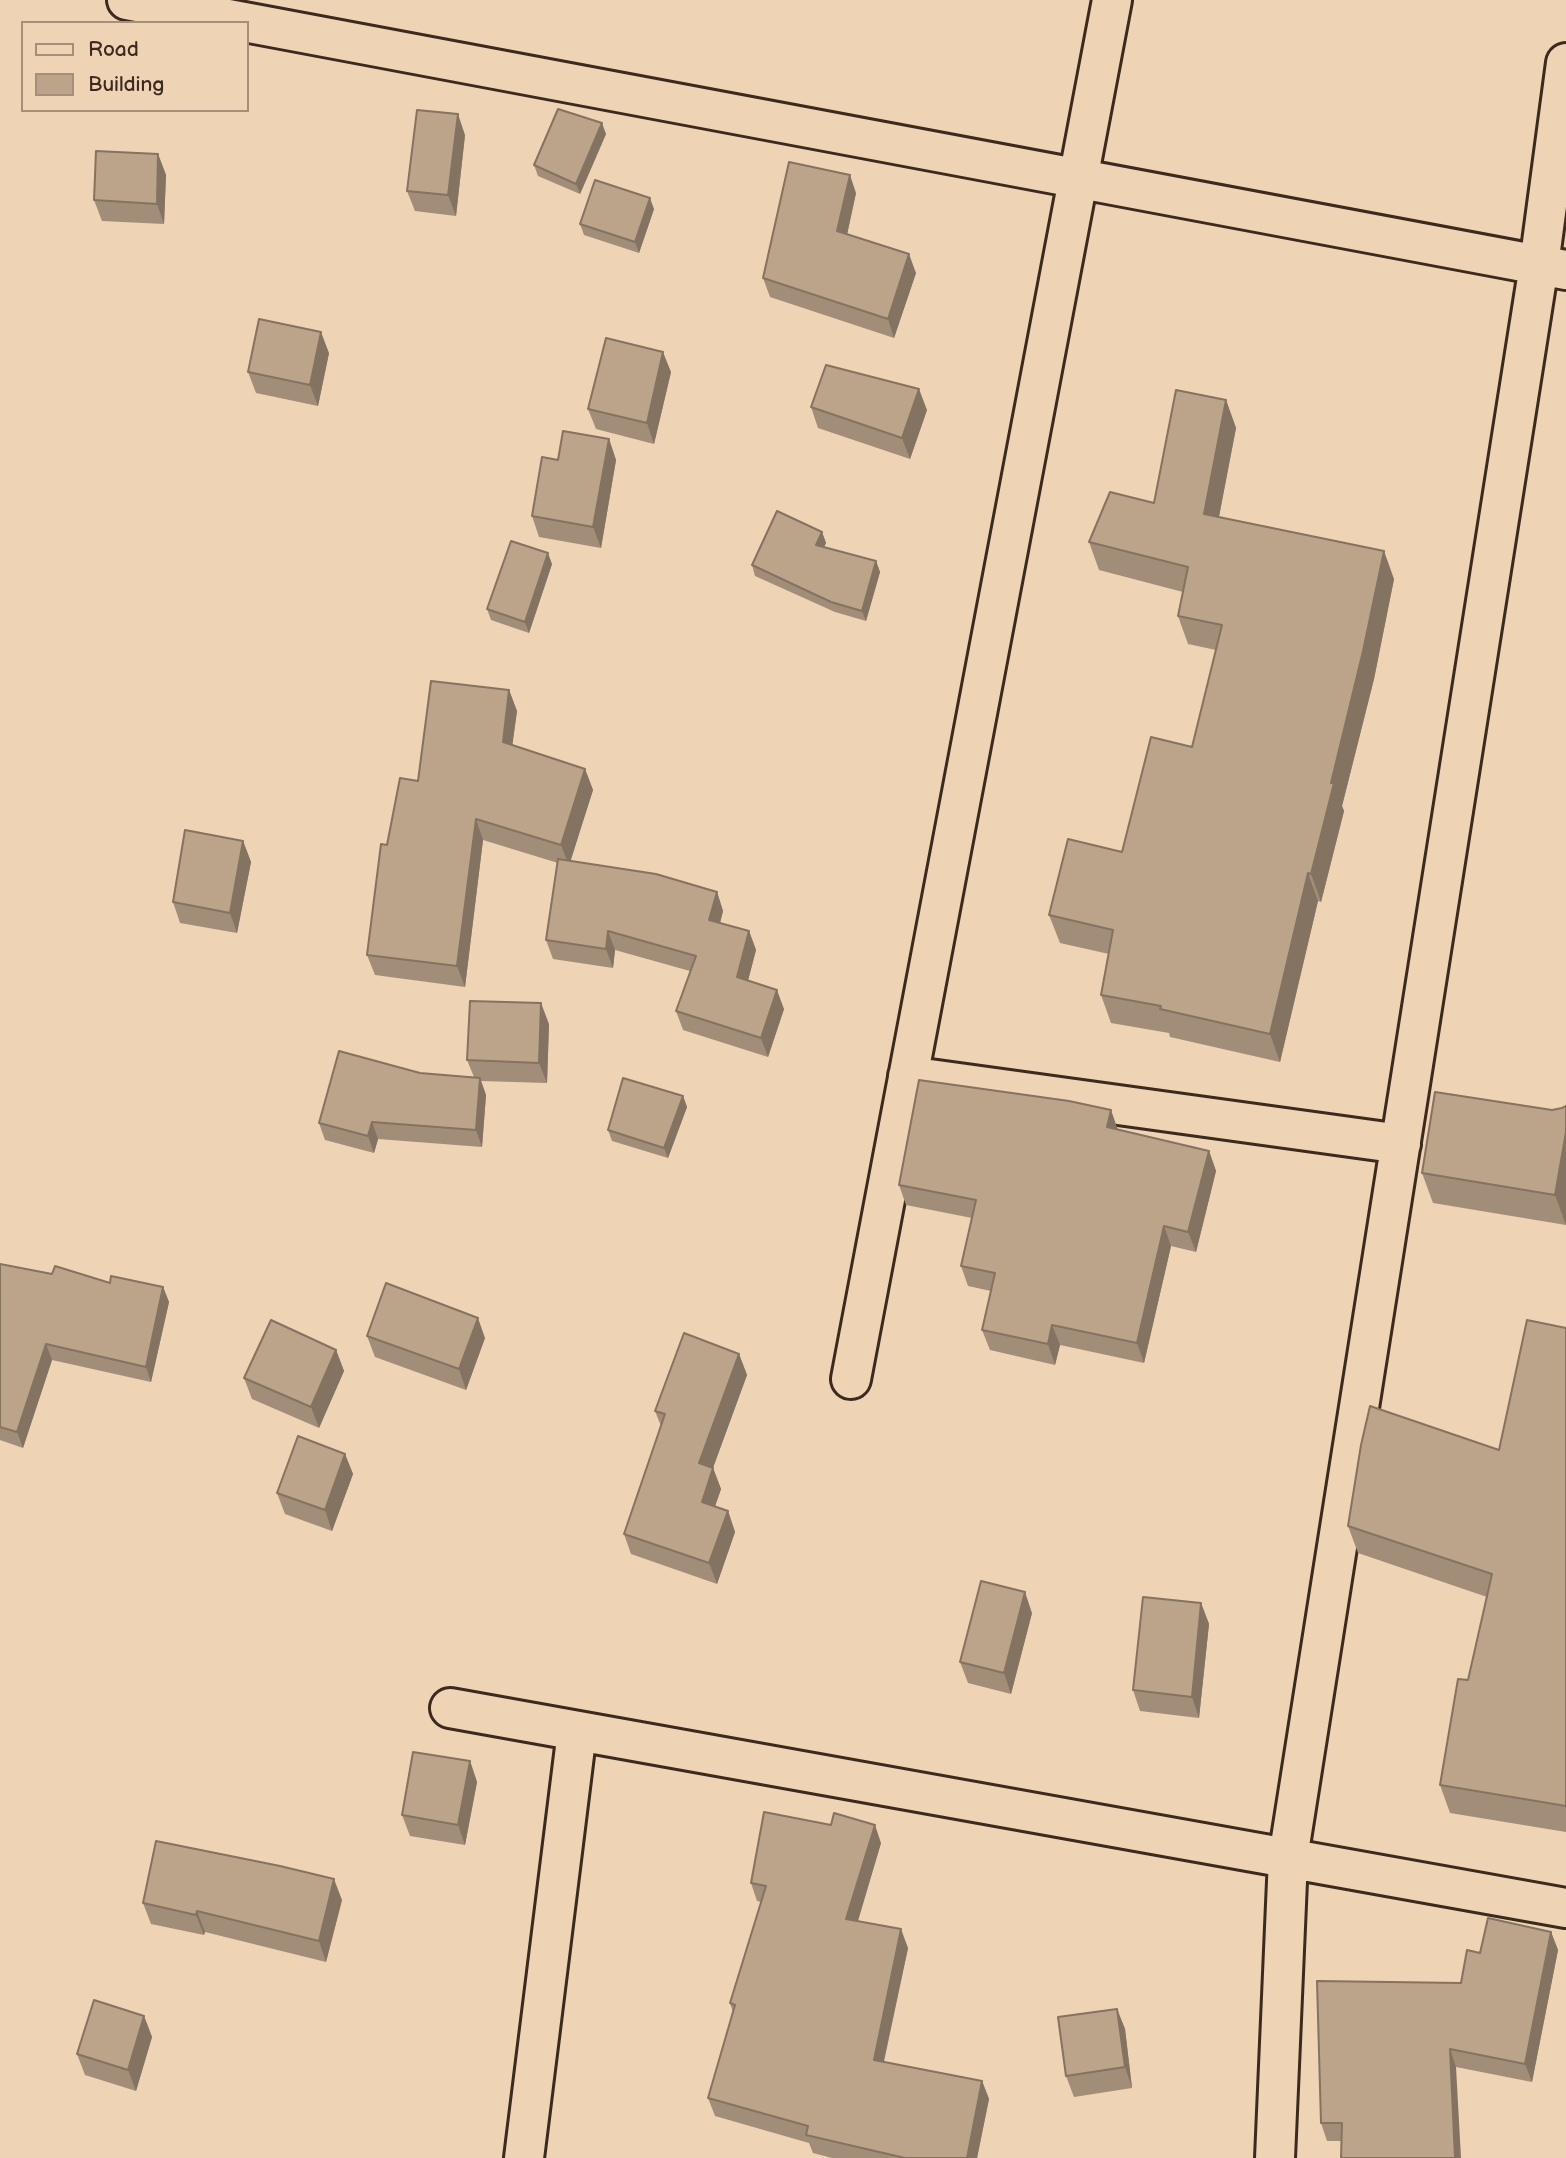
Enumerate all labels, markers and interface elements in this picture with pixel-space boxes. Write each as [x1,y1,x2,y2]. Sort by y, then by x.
legend [21,21,248,112]
text: Road [88,37,139,62]
text: Building [88,72,164,97]

